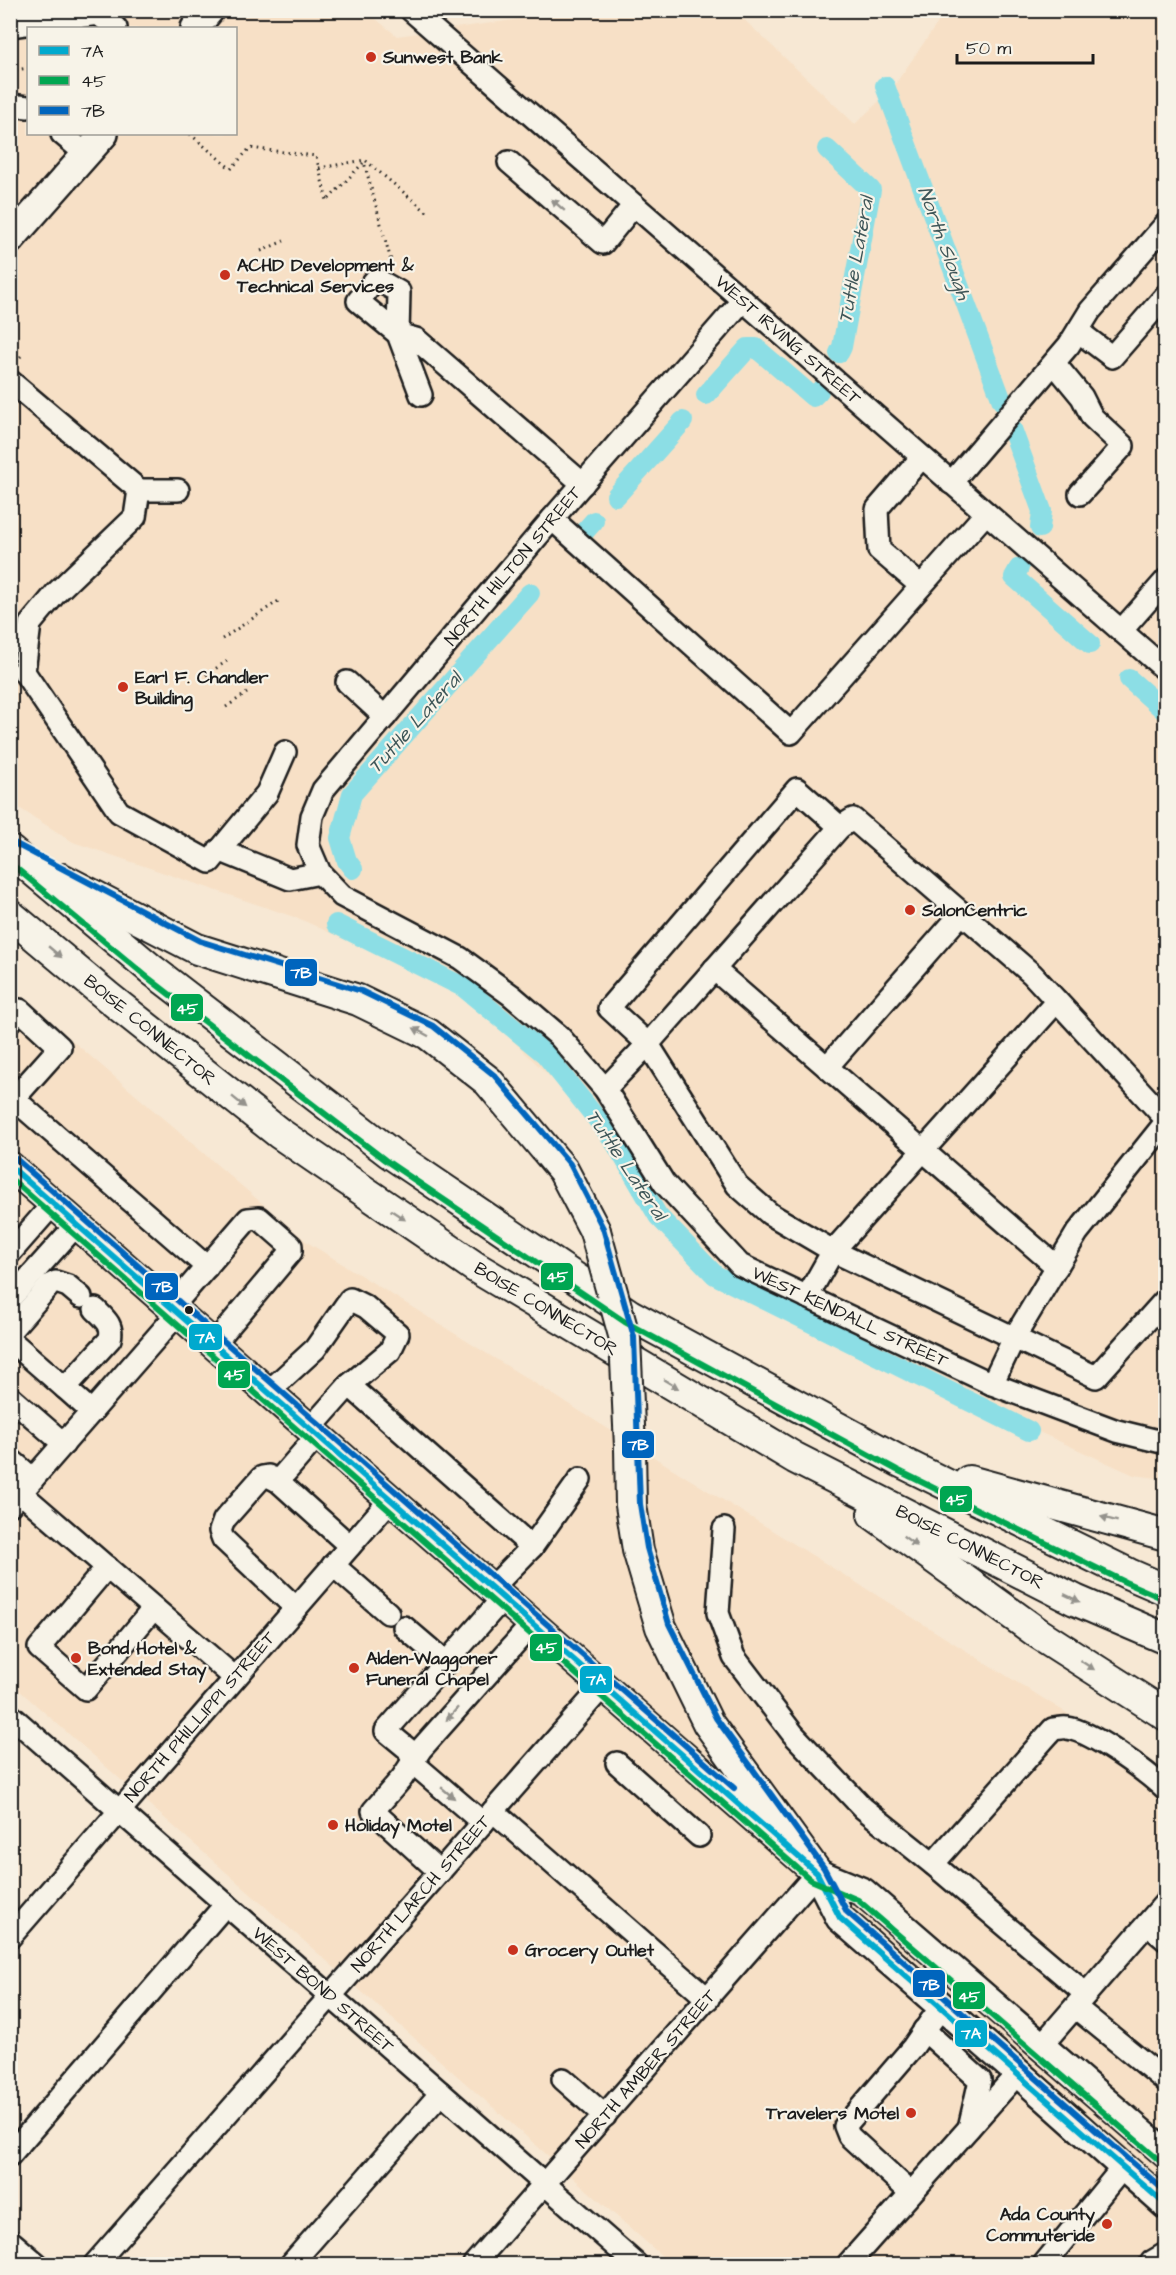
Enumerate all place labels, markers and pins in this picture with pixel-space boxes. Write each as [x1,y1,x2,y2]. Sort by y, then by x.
place label: Sunwest Bank [382,45,503,70]
marker: Sunwest Bank [364,50,378,64]
place label: ACHD Development & Technical Services [236,253,415,299]
marker: ACHD Development & Technical Services [218,268,232,282]
place label: Earl F. Chandler Building [135,665,269,712]
marker: Earl F. Chandler Building [116,680,130,694]
place label: SalonCentric [921,898,1028,923]
marker: SalonCentric [903,903,917,917]
unlabelled marker [183,1304,195,1316]
place label: Bond Hotel & Extended Stay [88,1636,207,1683]
place label: Alden-Waggoner Funeral Chapel [366,1646,497,1692]
marker: Bond Hotel & Extended Stay [69,1651,83,1665]
marker: Alden-Waggoner Funeral Chapel [347,1661,361,1675]
place label: Holiday Motel [345,1813,452,1839]
marker: Holiday Motel [326,1818,340,1832]
place label: Grocery Outlet [525,1938,655,1964]
marker: Grocery Outlet [506,1943,520,1957]
place label: Travelers Motel [765,2101,899,2126]
marker: Travelers Motel [904,2106,918,2120]
place label: Ada County Commuteride [986,2202,1095,2248]
marker: Ada County Commuteride [1100,2217,1114,2231]

